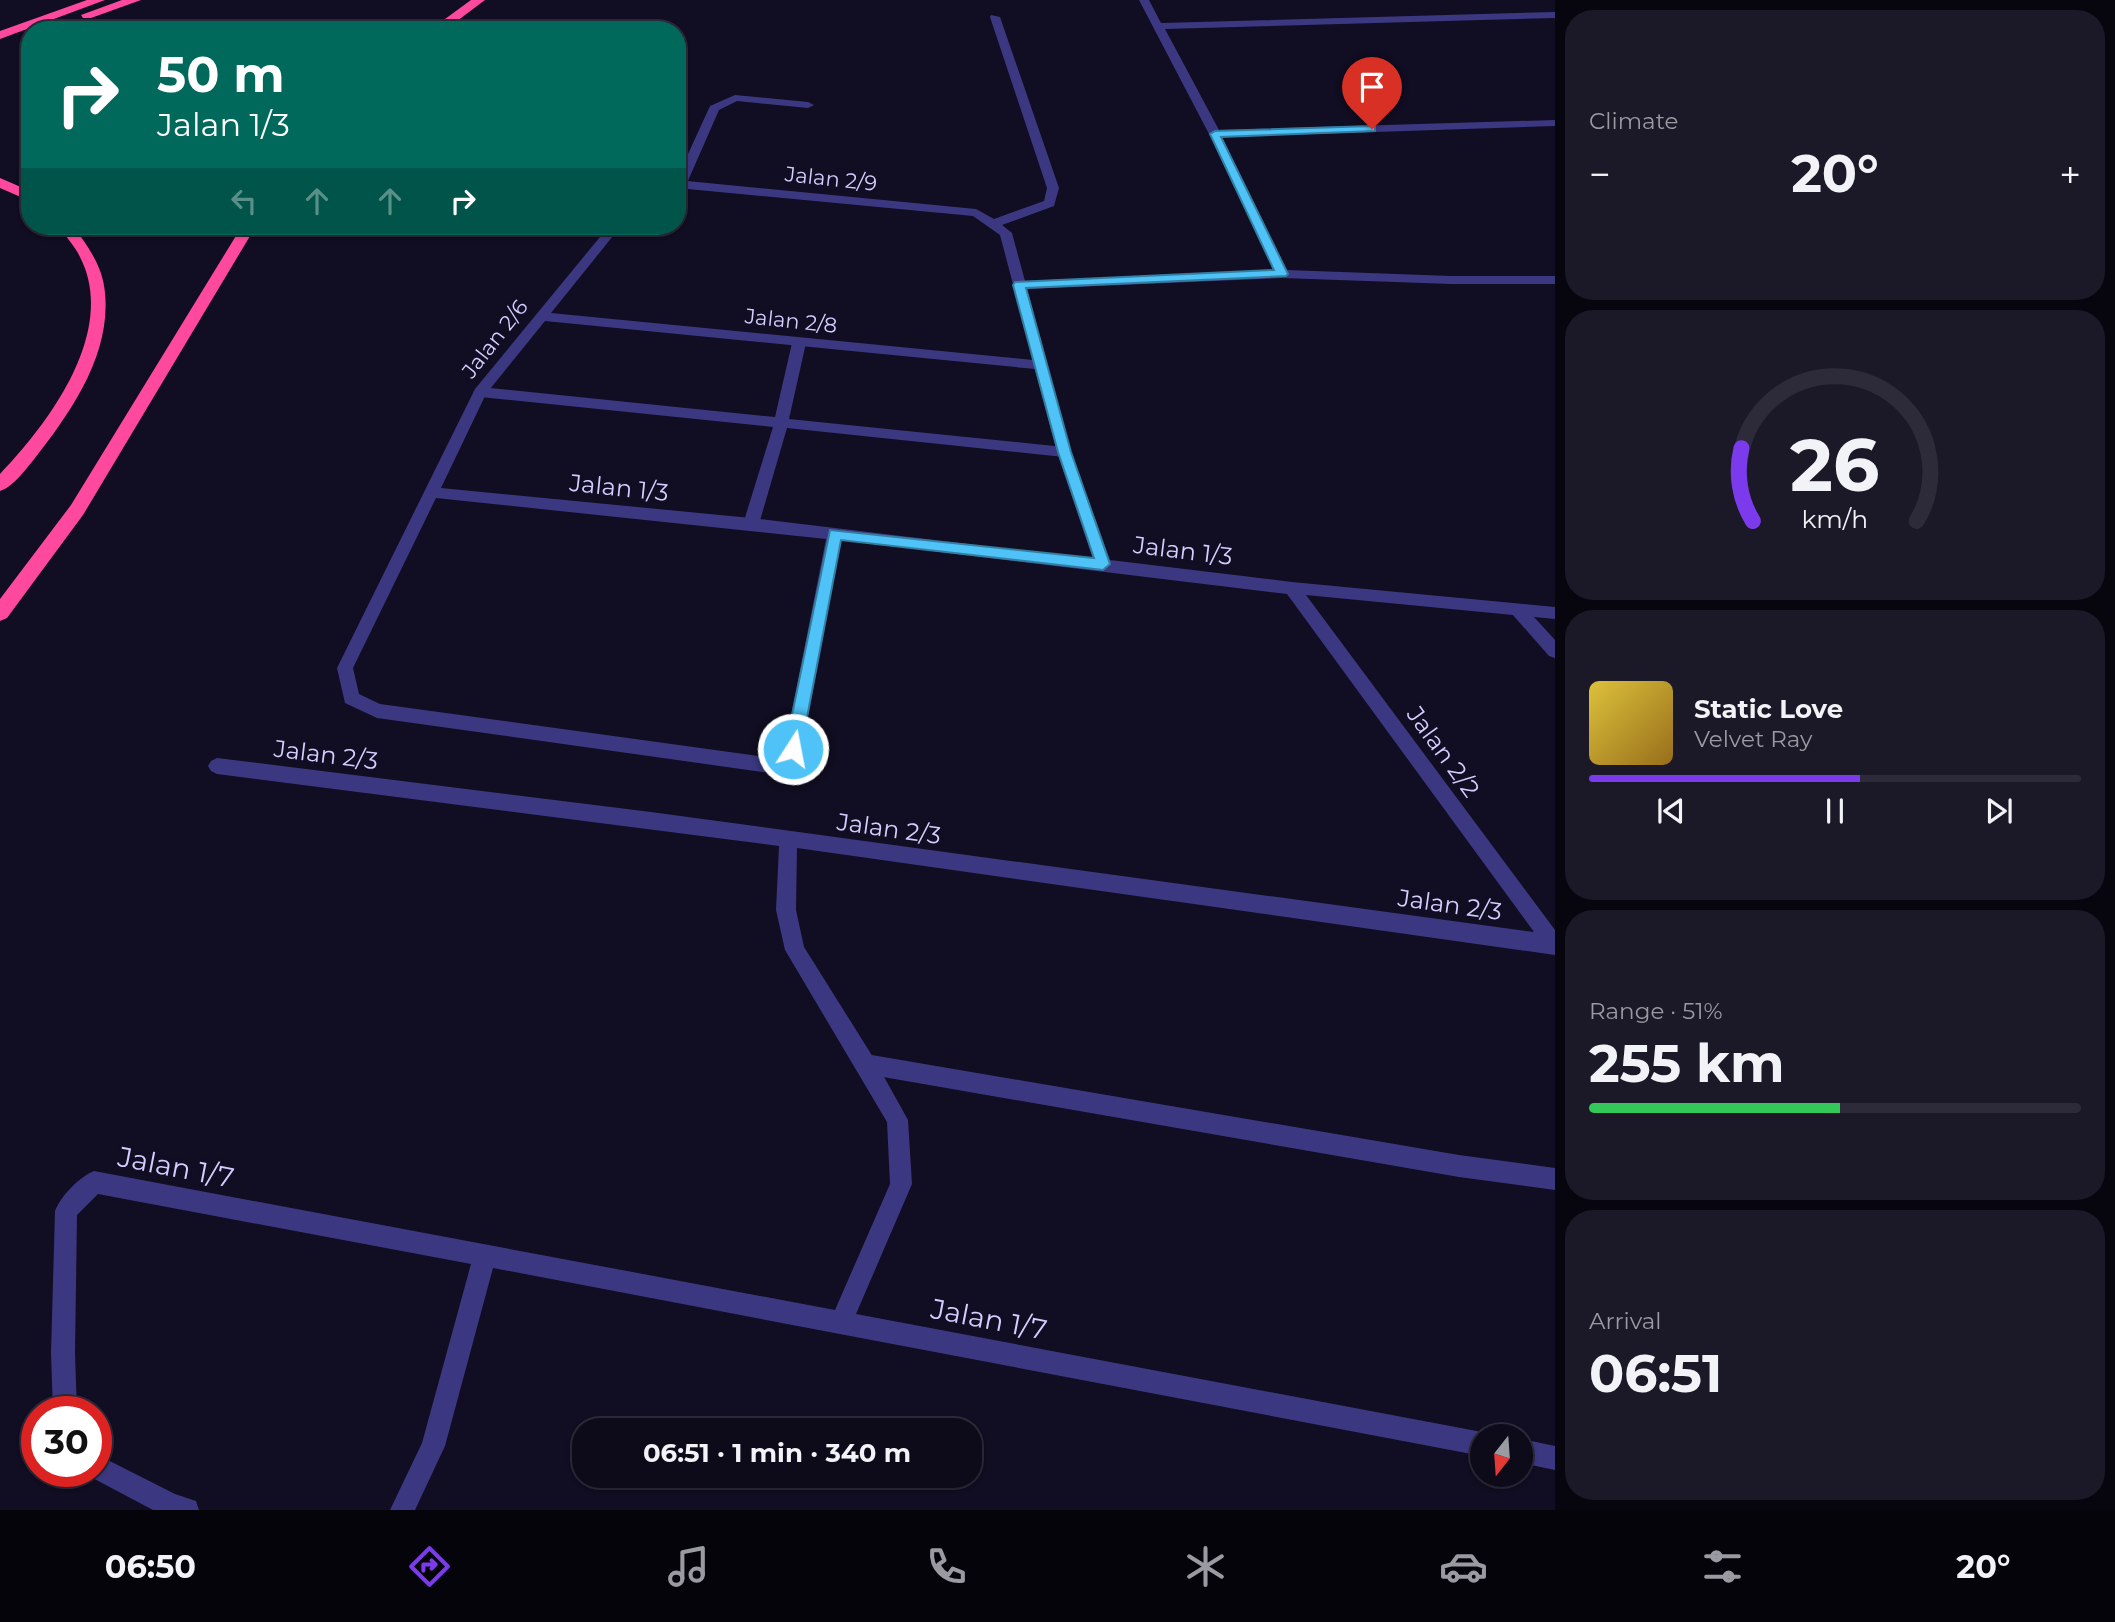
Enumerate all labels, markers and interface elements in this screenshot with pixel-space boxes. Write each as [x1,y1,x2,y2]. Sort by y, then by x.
text: 50 m [157,45,285,104]
icon: right [42,49,133,140]
pin [1342,57,1402,129]
icon: arrive [1353,68,1391,106]
text: Jalan 1/3 [157,105,290,144]
text: Climate [1589,107,1678,135]
text: 20° [1791,142,1879,205]
text: − [1589,151,1611,198]
text: + [2059,151,2081,198]
street label: Jalan 2/9 [783,161,878,196]
icon: left [225,182,263,220]
icon: ahead [298,182,336,220]
icon: ahead [371,182,409,220]
icon: right [444,182,482,220]
street label: Jalan 2/6 [456,295,533,384]
street label: Jalan 2/8 [743,303,838,338]
text: 26 [1790,421,1880,509]
street label: Jalan 1/3 [567,468,670,507]
text: km/h [1802,504,1868,534]
street label: Jalan 1/3 [1131,530,1234,571]
text: Static Love [1694,693,1843,725]
street label: Jalan 2/2 [1400,700,1486,803]
position arrow [756,712,830,786]
text: Velvet Ray [1694,725,1812,753]
street label: Jalan 2/3 [271,734,380,775]
icon: previous [1652,792,1690,830]
icon: pause [1816,792,1854,830]
icon: next [1980,792,2018,830]
street label: Jalan 2/3 [834,807,943,850]
street label: Jalan 2/3 [1395,883,1504,926]
text: Range · 51% [1589,997,1723,1025]
text: 255 km [1589,1032,1784,1095]
street label: Jalan 1/7 [114,1139,237,1195]
street label: Jalan 1/7 [927,1291,1050,1347]
text: Arrival [1589,1307,1662,1335]
text: 06:51 [1589,1342,1722,1405]
speed limit sign: 30 [21,1396,112,1487]
north arrow [1470,1424,1533,1488]
map controls [1470,1424,1533,1487]
text: 06:51 · 1 min · 340 m [643,1437,911,1469]
icon: directions [405,1542,454,1591]
icon: music [664,1542,713,1591]
icon: phone [922,1542,971,1591]
icon: climate [1181,1542,1230,1591]
icon: car [1439,1542,1488,1591]
icon: filters [1698,1542,1747,1591]
text: 06:50 [105,1547,196,1586]
text: 20° [1956,1547,2010,1586]

